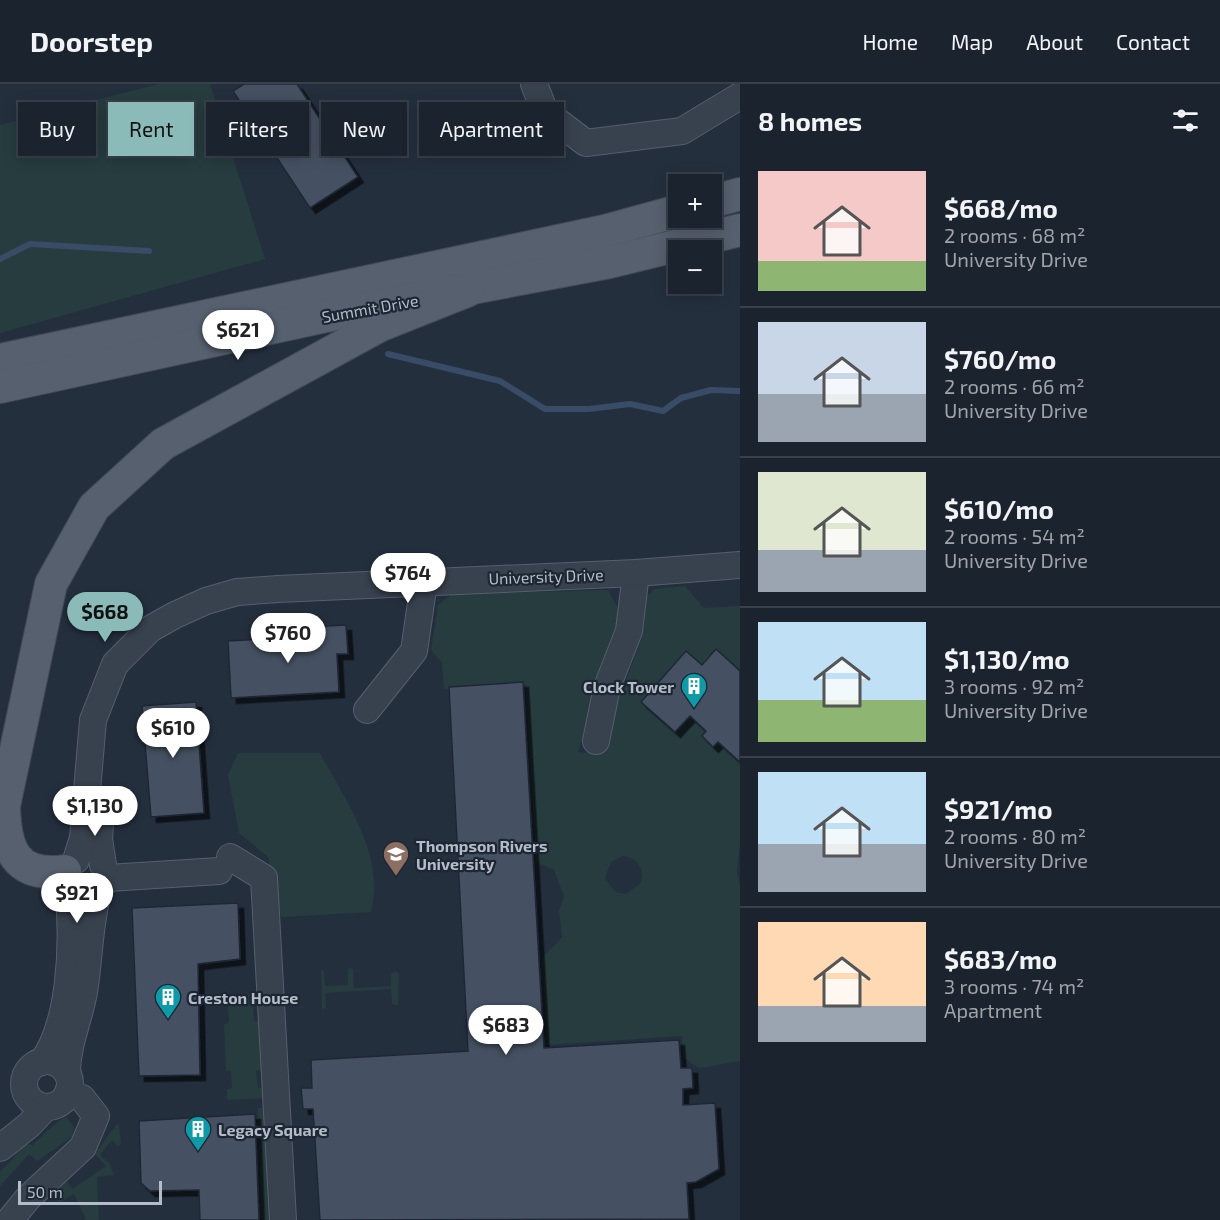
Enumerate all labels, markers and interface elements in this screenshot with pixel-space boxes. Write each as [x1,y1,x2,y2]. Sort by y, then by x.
text: Doorstep [30,24,153,58]
text: Home [862,29,918,54]
text: Map [951,29,993,54]
text: About [1026,29,1083,54]
text: Contact [1116,29,1190,54]
chip: Buy [18,102,96,156]
chip: Rent [108,102,194,156]
chip: Filters [206,102,309,156]
chip: New [321,102,407,156]
chip: Apartment [419,102,564,156]
icon: filters [1169,104,1202,137]
text: 8 homes [758,105,862,136]
map controls [668,174,722,294]
button: + [668,174,722,228]
text: $668/mo [944,192,1058,223]
icon: home [806,195,878,267]
text: 2 rooms · 68 m² [944,223,1085,247]
button: − [668,240,722,294]
text: University Drive [944,247,1088,271]
street label: Summit Drive [320,290,420,326]
pin: $621 [202,310,274,361]
text: $621 [216,317,260,341]
text: $760/mo [944,343,1056,374]
icon: home [806,346,878,418]
text: 2 rooms · 66 m² [944,374,1085,398]
text: University Drive [944,398,1088,422]
text: $610/mo [944,493,1054,524]
icon: home [806,496,878,568]
text: 2 rooms · 54 m² [944,524,1085,548]
text: University Drive [944,548,1088,572]
pin: $764 [372,553,444,604]
text: $764 [385,560,431,584]
street label: University Drive [488,564,604,588]
pin: $668 [69,592,141,643]
text: $668 [81,599,129,623]
pin: $760 [252,613,324,664]
text: $760 [265,620,311,644]
text: $1,130/mo [944,643,1070,674]
icon: home [806,646,878,718]
building icon: Clock Tower [679,671,709,709]
text: 3 rooms · 92 m² [944,674,1084,698]
place label: Clock Tower [583,677,674,696]
text: University Drive [944,698,1088,722]
pin: $610 [137,708,209,759]
text: $610 [151,715,195,739]
pin: $1,130 [46,786,144,837]
text: $1,130 [67,793,123,817]
text: $921/mo [944,793,1053,824]
icon: home [806,796,878,868]
text: 2 rooms · 80 m² [944,824,1086,848]
place label: Thompson Rivers University [416,836,547,874]
school or university icon: Thompson Rivers University [381,839,411,877]
text: University Drive [944,848,1088,872]
pin: $921 [41,873,113,924]
text: $921 [55,880,99,904]
text: $683/mo [944,943,1057,974]
icon: home [806,946,878,1018]
text: 3 rooms · 74 m² [944,974,1084,998]
building icon: Creston House [153,982,183,1020]
place label: Creston House [188,988,298,1007]
text: Apartment [944,998,1042,1022]
pin: $683 [470,1005,542,1056]
text: $683 [482,1012,530,1036]
building icon: Legacy Square [183,1114,213,1152]
place label: Legacy Square [218,1120,327,1140]
scale bar [18,1178,162,1206]
text: 50 m [27,1182,63,1201]

